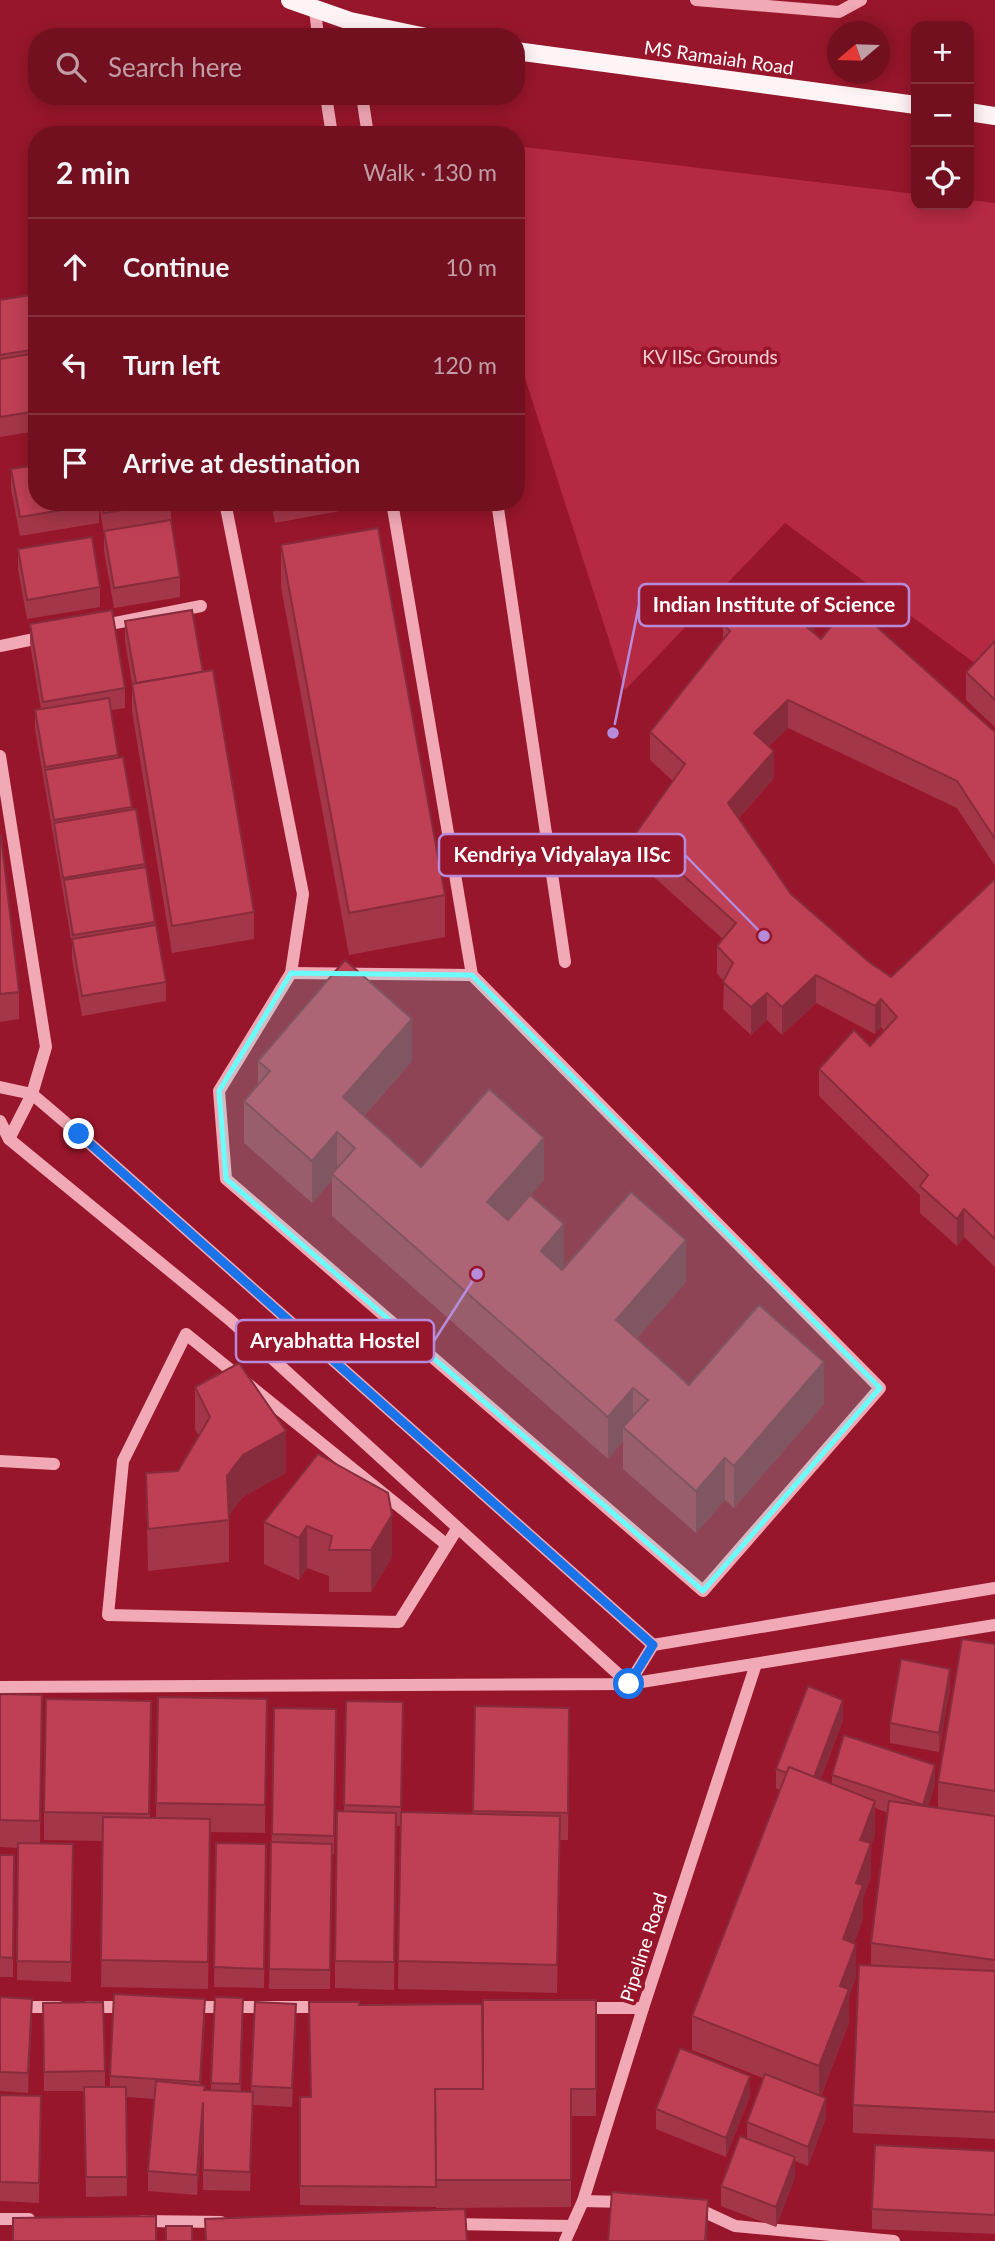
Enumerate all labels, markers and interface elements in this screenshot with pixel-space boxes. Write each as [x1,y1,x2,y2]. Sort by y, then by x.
north arrow [827,21,890,84]
map controls [911,21,974,210]
button: + [911,21,974,84]
search box [28,28,525,105]
street label: MS Ramaiah Road [643,35,795,79]
icon: search [52,48,90,86]
text: Search here [108,51,242,83]
button: − [911,84,974,147]
button: locate [911,147,974,210]
text: 2 min [56,154,130,190]
text: Walk · 130 m [363,158,497,186]
icon: ahead [56,248,94,286]
text: Continue [123,251,229,283]
text: 10 m [446,253,497,281]
park label: KV IISc Grounds [642,345,778,368]
icon: left [56,346,94,384]
text: Turn left [123,349,220,381]
text: 120 m [432,351,497,379]
icon: arrive [56,444,94,482]
text: Arrive at destination [123,447,360,479]
callout: Indian Institute of Science [639,584,909,626]
text: Indian Institute of Science [653,591,895,616]
callout: Kendriya Vidyalaya IISc [439,834,685,876]
text: Kendriya Vidyalaya IISc [453,841,671,866]
route end [63,1118,94,1149]
callout: Aryabhatta Hostel [236,1320,434,1362]
text: Aryabhatta Hostel [249,1327,420,1352]
route start [613,1668,644,1699]
street label: Pipeline Road [615,1890,671,2004]

